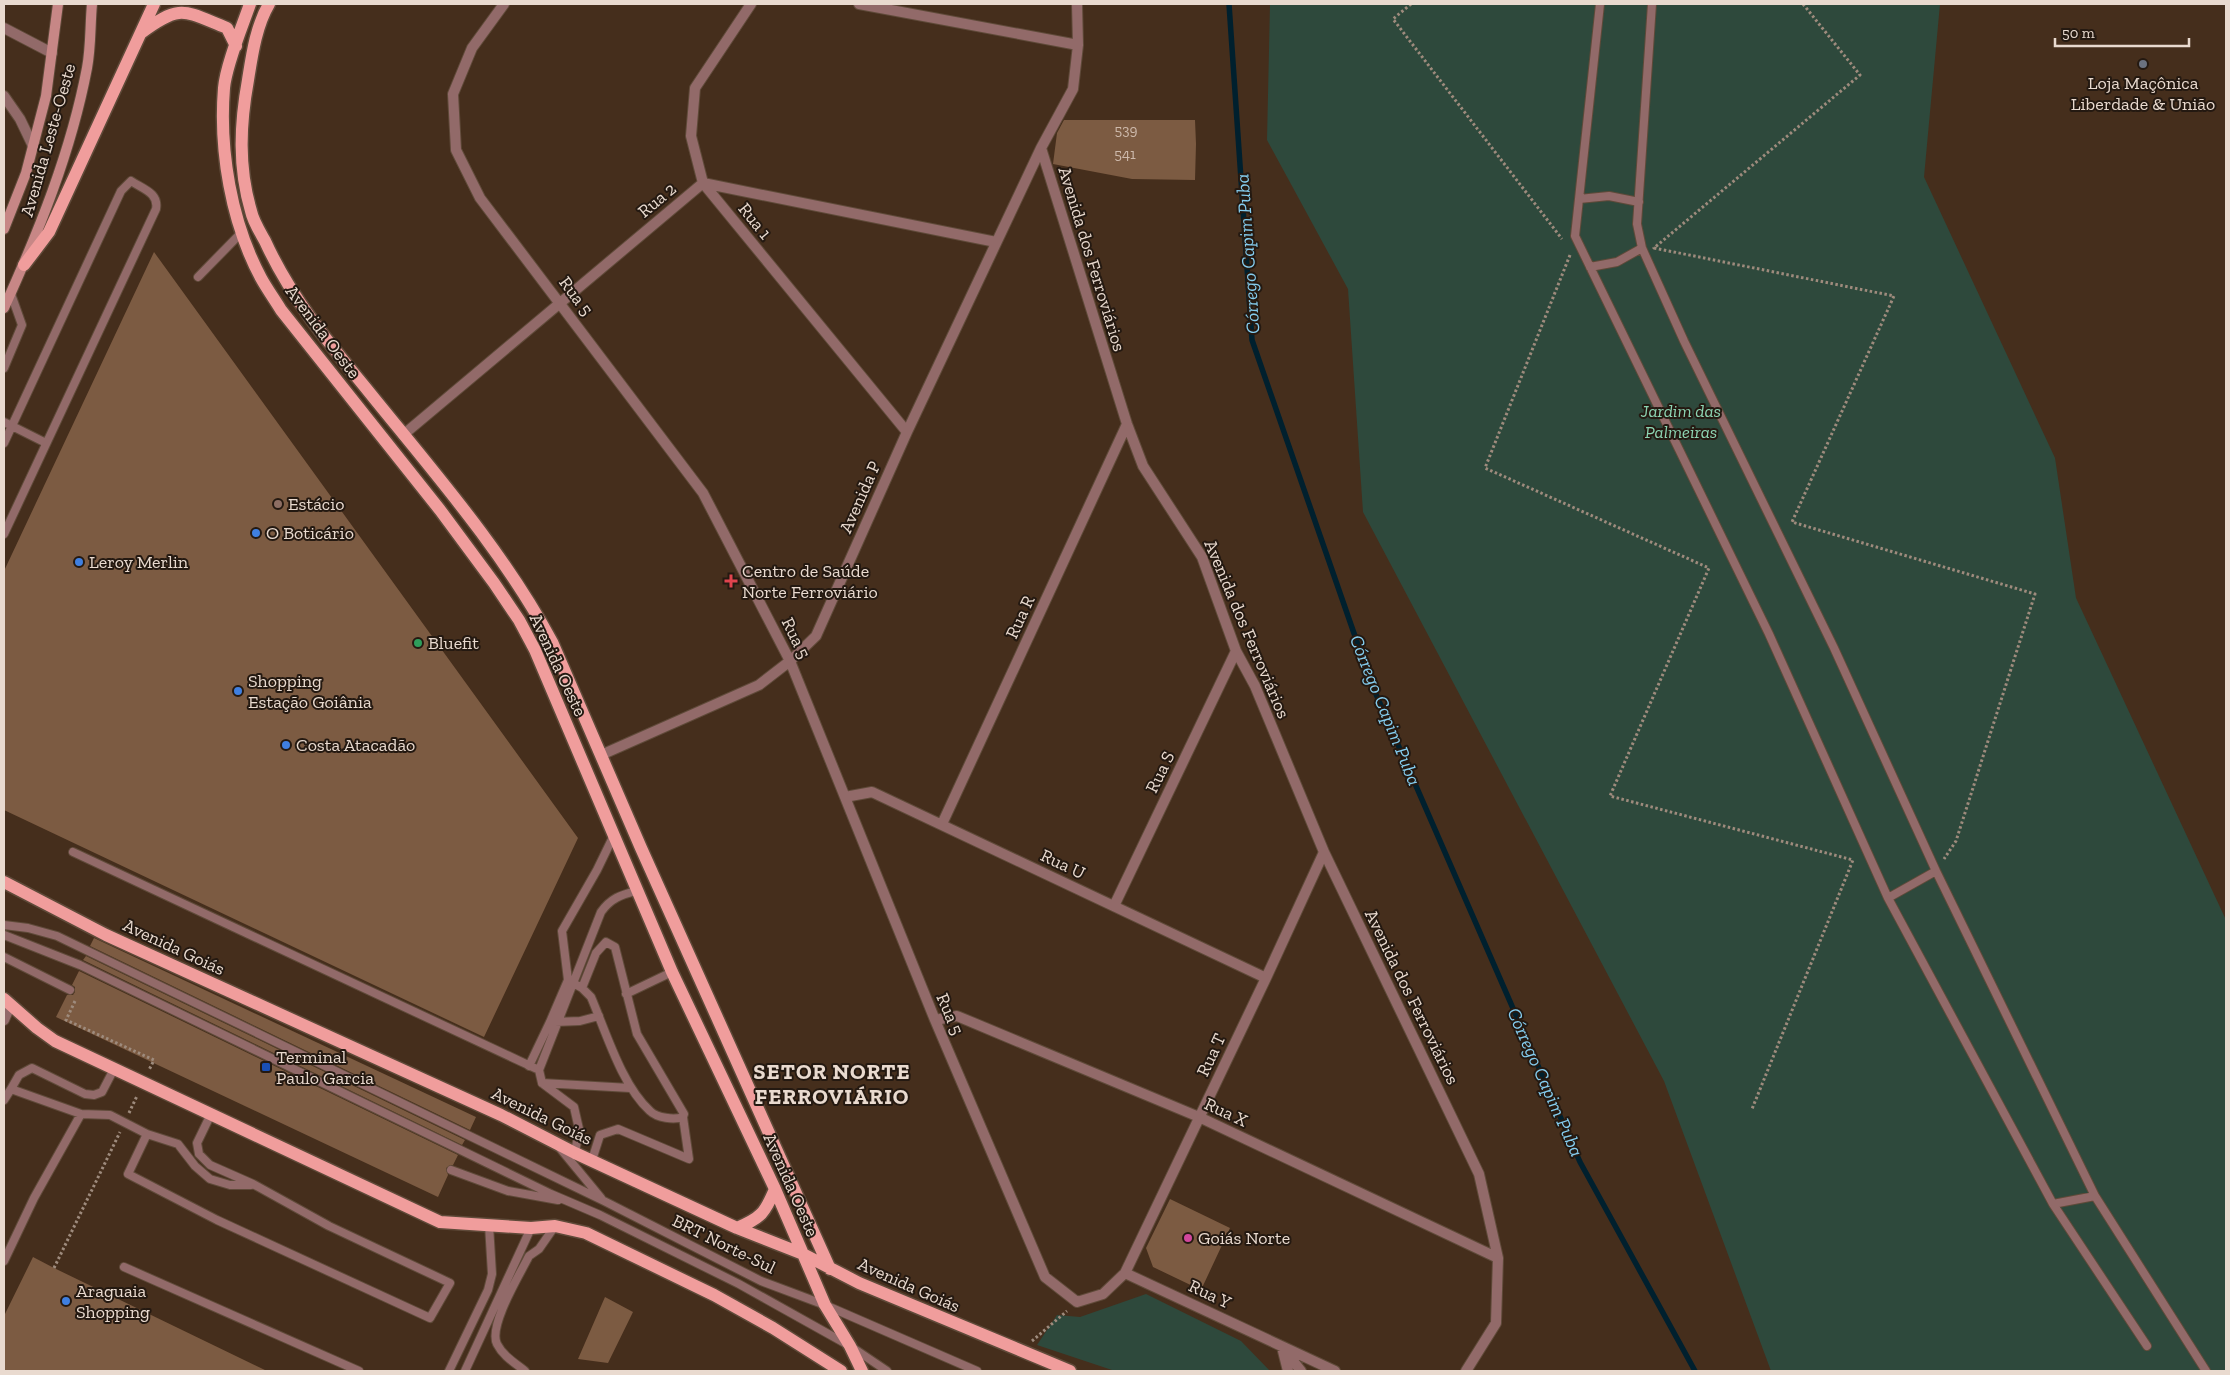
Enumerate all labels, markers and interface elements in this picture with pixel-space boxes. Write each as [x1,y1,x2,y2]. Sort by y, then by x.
scale bar [2055,15,2189,47]
text: 50 m [2062,24,2095,42]
marker: Loja Maçônica Liberdade & União [2137,58,2149,70]
street label: Avenida Leste-Oeste [16,61,80,219]
place label: Loja Maçônica Liberdade & União [2071,72,2215,115]
house number: 539 [1115,121,1138,139]
house number: 541 [1114,145,1136,163]
street label: Avenida dos Ferroviários [1053,164,1131,354]
water label: Córrego Capim Puba [1230,173,1265,335]
street label: Rua 2 [633,178,681,222]
street label: Rua 1 [734,198,776,244]
street label: Rua 5 [554,272,598,320]
street label: Avenida Oeste [281,281,365,383]
park label: Jardim das Palmeiras [1640,400,1721,443]
street label: Avenida P [834,458,886,536]
place label: Estácio [288,493,344,515]
marker: Estácio [272,498,284,510]
place label: O Boticário [266,522,354,544]
marker: O Boticário [250,527,262,539]
street label: Avenida dos Ferroviários [1199,536,1295,722]
place label: Leroy Merlin [89,551,189,573]
marker: Leroy Merlin [73,556,85,568]
place label: Centro de Saúde Norte Ferroviário [742,560,878,603]
marker: Centro de Saúde Norte Ferroviário [724,574,738,588]
street label: Rua R [1001,592,1039,642]
street label: Avenida Oeste [525,610,591,720]
street label: Rua 5 [777,614,815,662]
place label: Bluefit [428,632,479,654]
water label: Córrego Capim Puba [1345,632,1426,789]
marker: Bluefit [412,637,424,649]
place label: Shopping Estação Goiânia [248,670,372,713]
marker: Shopping Estação Goiânia [232,685,244,697]
place label: Costa Atacadão [296,734,415,756]
marker: Costa Atacadão [280,739,292,751]
street label: Rua S [1141,748,1179,796]
street label: Rua U [1037,844,1089,884]
street label: Avenida dos Ferroviários [1360,906,1464,1088]
street label: Avenida Goiás [120,914,228,980]
street label: Rua 5 [931,990,969,1038]
water label: Córrego Capim Puba [1502,1004,1589,1160]
street label: Rua T [1192,1030,1230,1080]
place label: Terminal Paulo Garcia [276,1046,374,1089]
district label: SETOR NORTE FERROVIÁRIO [753,1058,911,1110]
marker: Terminal Paulo Garcia [260,1061,272,1073]
street label: Avenida Goiás [488,1082,596,1150]
street label: Rua X [1201,1092,1252,1132]
street label: Avenida Oeste [758,1130,824,1240]
street label: BRT Norte-Sul [669,1209,779,1279]
place label: Goiás Norte [1198,1227,1290,1249]
marker: Goiás Norte [1182,1232,1194,1244]
street label: Avenida Goiás [855,1253,964,1317]
street label: Rua Y [1185,1275,1235,1313]
place label: Araguaia Shopping [76,1280,150,1323]
marker: Araguaia Shopping [60,1295,72,1307]

